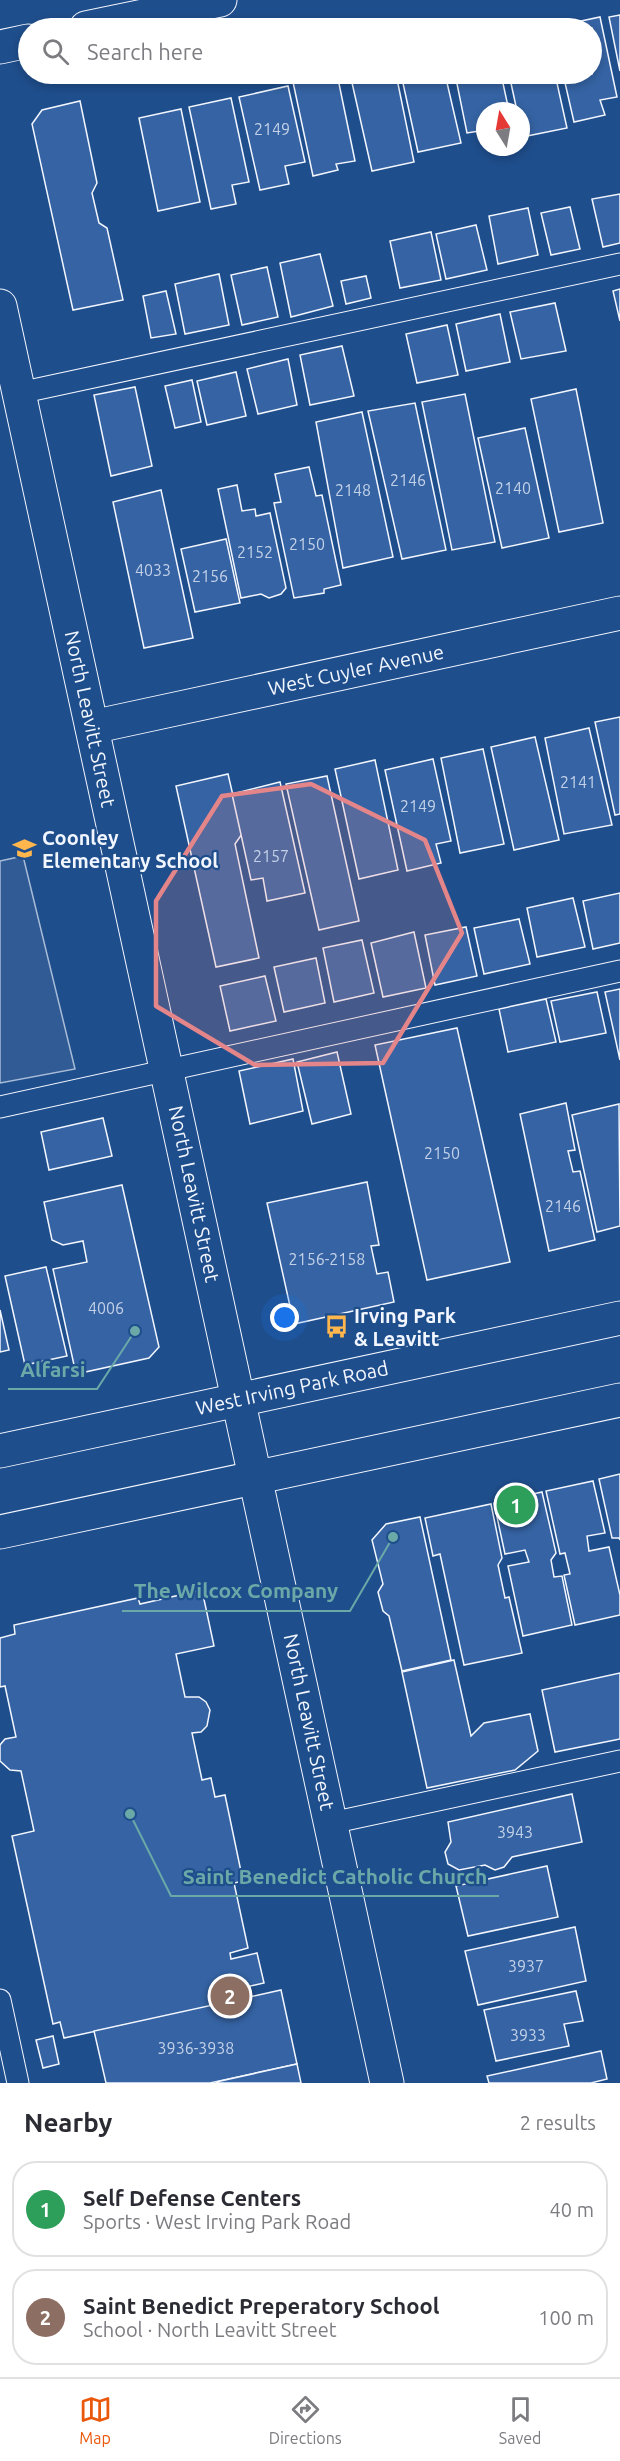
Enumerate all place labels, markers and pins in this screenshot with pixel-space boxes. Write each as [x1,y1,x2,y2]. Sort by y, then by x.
place label: Coonley Elementary School [42,826,218,872]
school or university icon: Coonley Elementary School [11,836,37,862]
place label: Irving Park & Leavitt [354,1304,456,1350]
bus stop icon: Irving Park & Leavitt [323,1314,349,1340]
callout: Alfarsi [8,1350,97,1389]
pin: 1 [496,1482,536,1528]
callout: The Wilcox Company [122,1572,350,1611]
callout: Saint Benedict Catholic Church [171,1857,499,1896]
pin: 2 [210,1974,250,2018]

